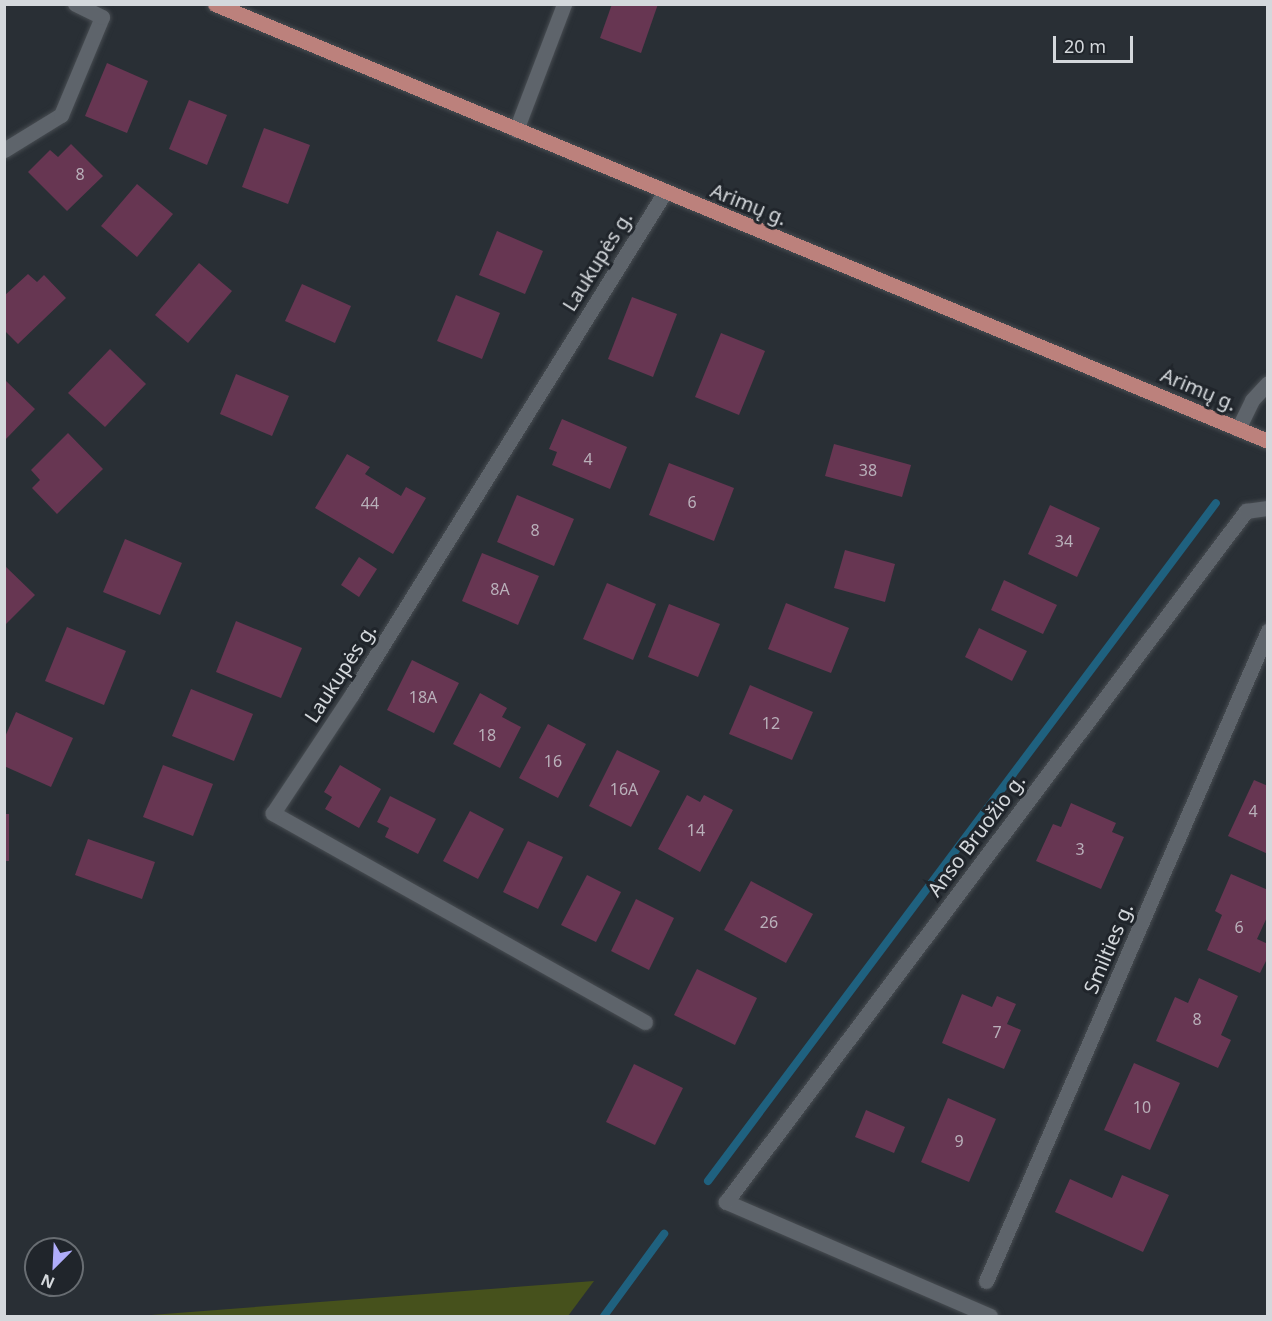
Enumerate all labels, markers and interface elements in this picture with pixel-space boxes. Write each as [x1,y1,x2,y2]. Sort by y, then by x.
scale bar [1056,24,1136,62]
text: 20 m [1064,34,1106,58]
house number: 8 [75,164,85,184]
street label: Arimų g. [707,178,791,230]
street label: Laukupės g. [557,207,637,315]
street label: Arimų g. [1157,362,1241,416]
house number: 4 [583,449,593,469]
house number: 38 [859,460,877,480]
house number: 6 [687,492,697,512]
house number: 44 [361,493,379,513]
house number: 8 [530,520,540,540]
house number: 34 [1055,531,1073,551]
house number: 8A [490,579,510,599]
street label: Laukupės g. [299,619,381,727]
house number: 18A [409,687,437,707]
house number: 12 [762,713,780,733]
house number: 18 [478,725,496,745]
house number: 16 [544,751,562,771]
street label: Anso Bruožio g. [922,769,1030,901]
house number: 16A [610,779,638,799]
house number: 4 [1248,801,1258,821]
house number: 14 [687,820,705,840]
house number: 3 [1075,839,1085,859]
street label: Smilties g. [1078,899,1138,997]
house number: 26 [760,912,778,932]
house number: 6 [1234,917,1244,937]
house number: 8 [1192,1009,1202,1029]
house number: 7 [992,1022,1002,1042]
house number: 10 [1133,1097,1151,1117]
house number: 9 [954,1131,964,1151]
north arrow [24,1237,84,1297]
text: N [37,1269,58,1294]

